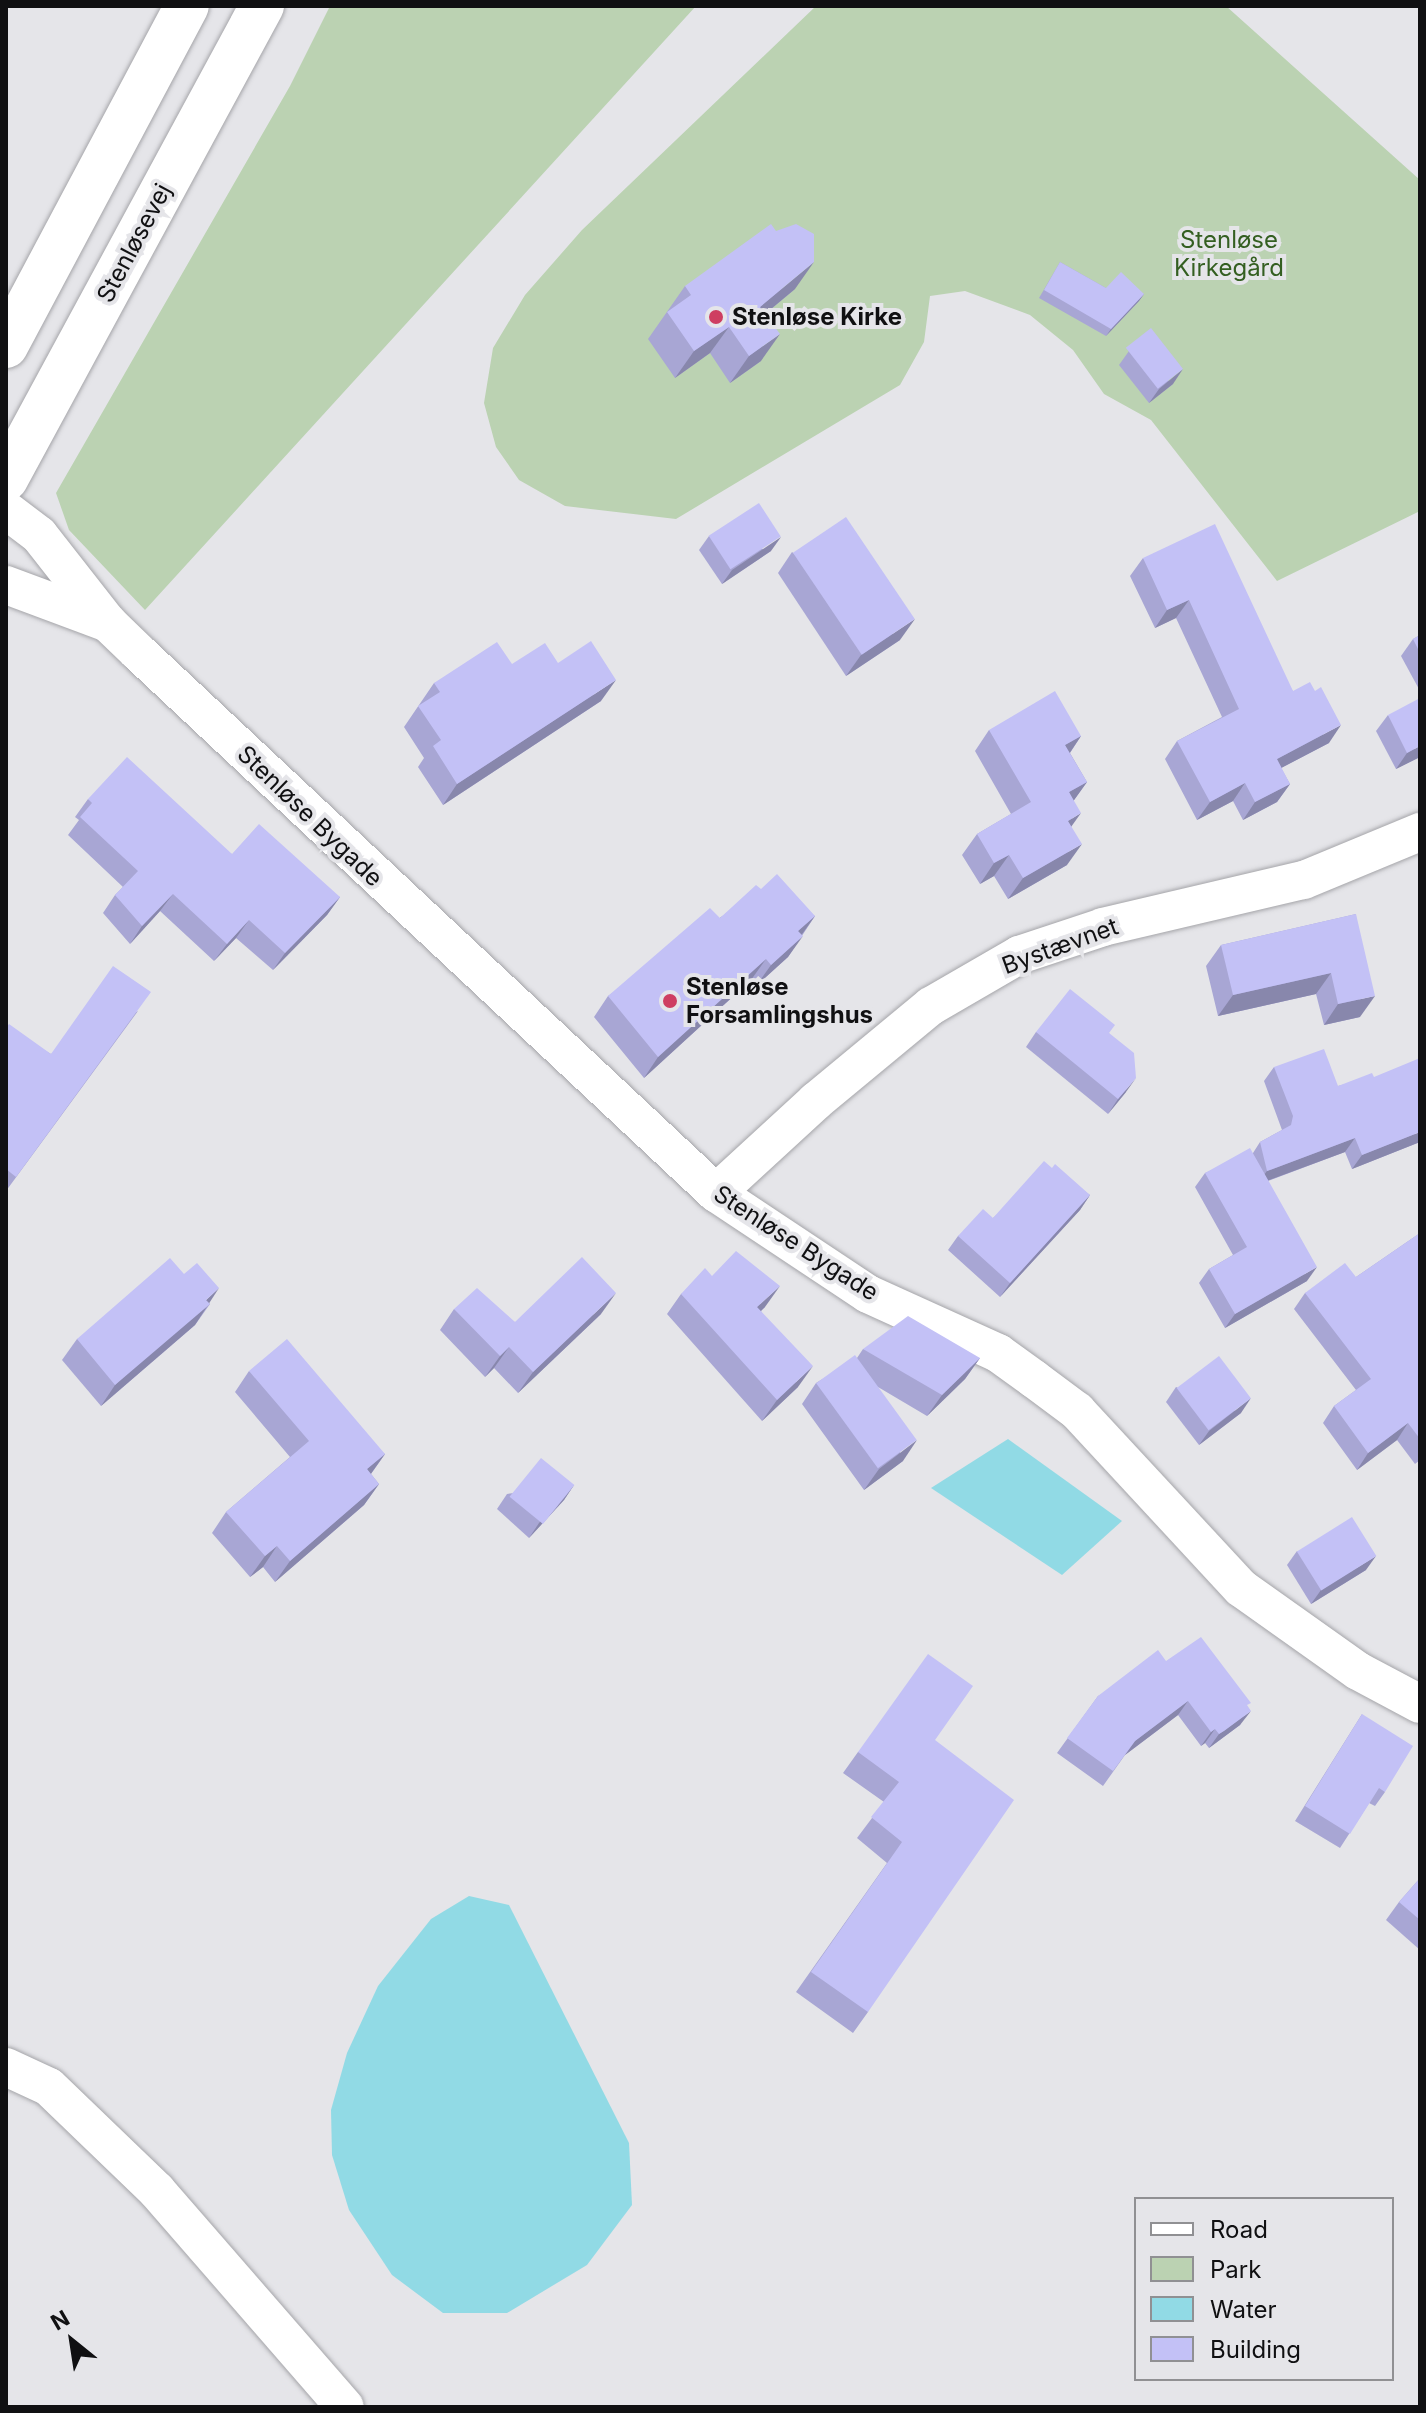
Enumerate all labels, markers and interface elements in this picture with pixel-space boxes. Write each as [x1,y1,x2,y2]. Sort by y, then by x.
street label: Stenløsevej [91,179,177,307]
park label: Stenløse Kirkegård [1174,226,1284,282]
place label: Stenløse Kirke [732,303,902,331]
marker: Stenløse Kirke [707,308,725,326]
street label: Stenløse Bygade [232,740,388,892]
street label: Bystævnet [998,912,1122,980]
place label: Stenløse Forsamlingshus [686,973,873,1029]
marker: Stenløse Forsamlingshus [661,992,679,1010]
street label: Stenløse Bygade [708,1179,884,1307]
legend [1134,2197,1394,2381]
text: Road [1210,2215,1268,2244]
text: Park [1210,2255,1261,2284]
text: Water [1210,2295,1277,2324]
north arrow [32,2301,112,2381]
text: N [46,2305,74,2336]
text: Building [1210,2335,1301,2364]

